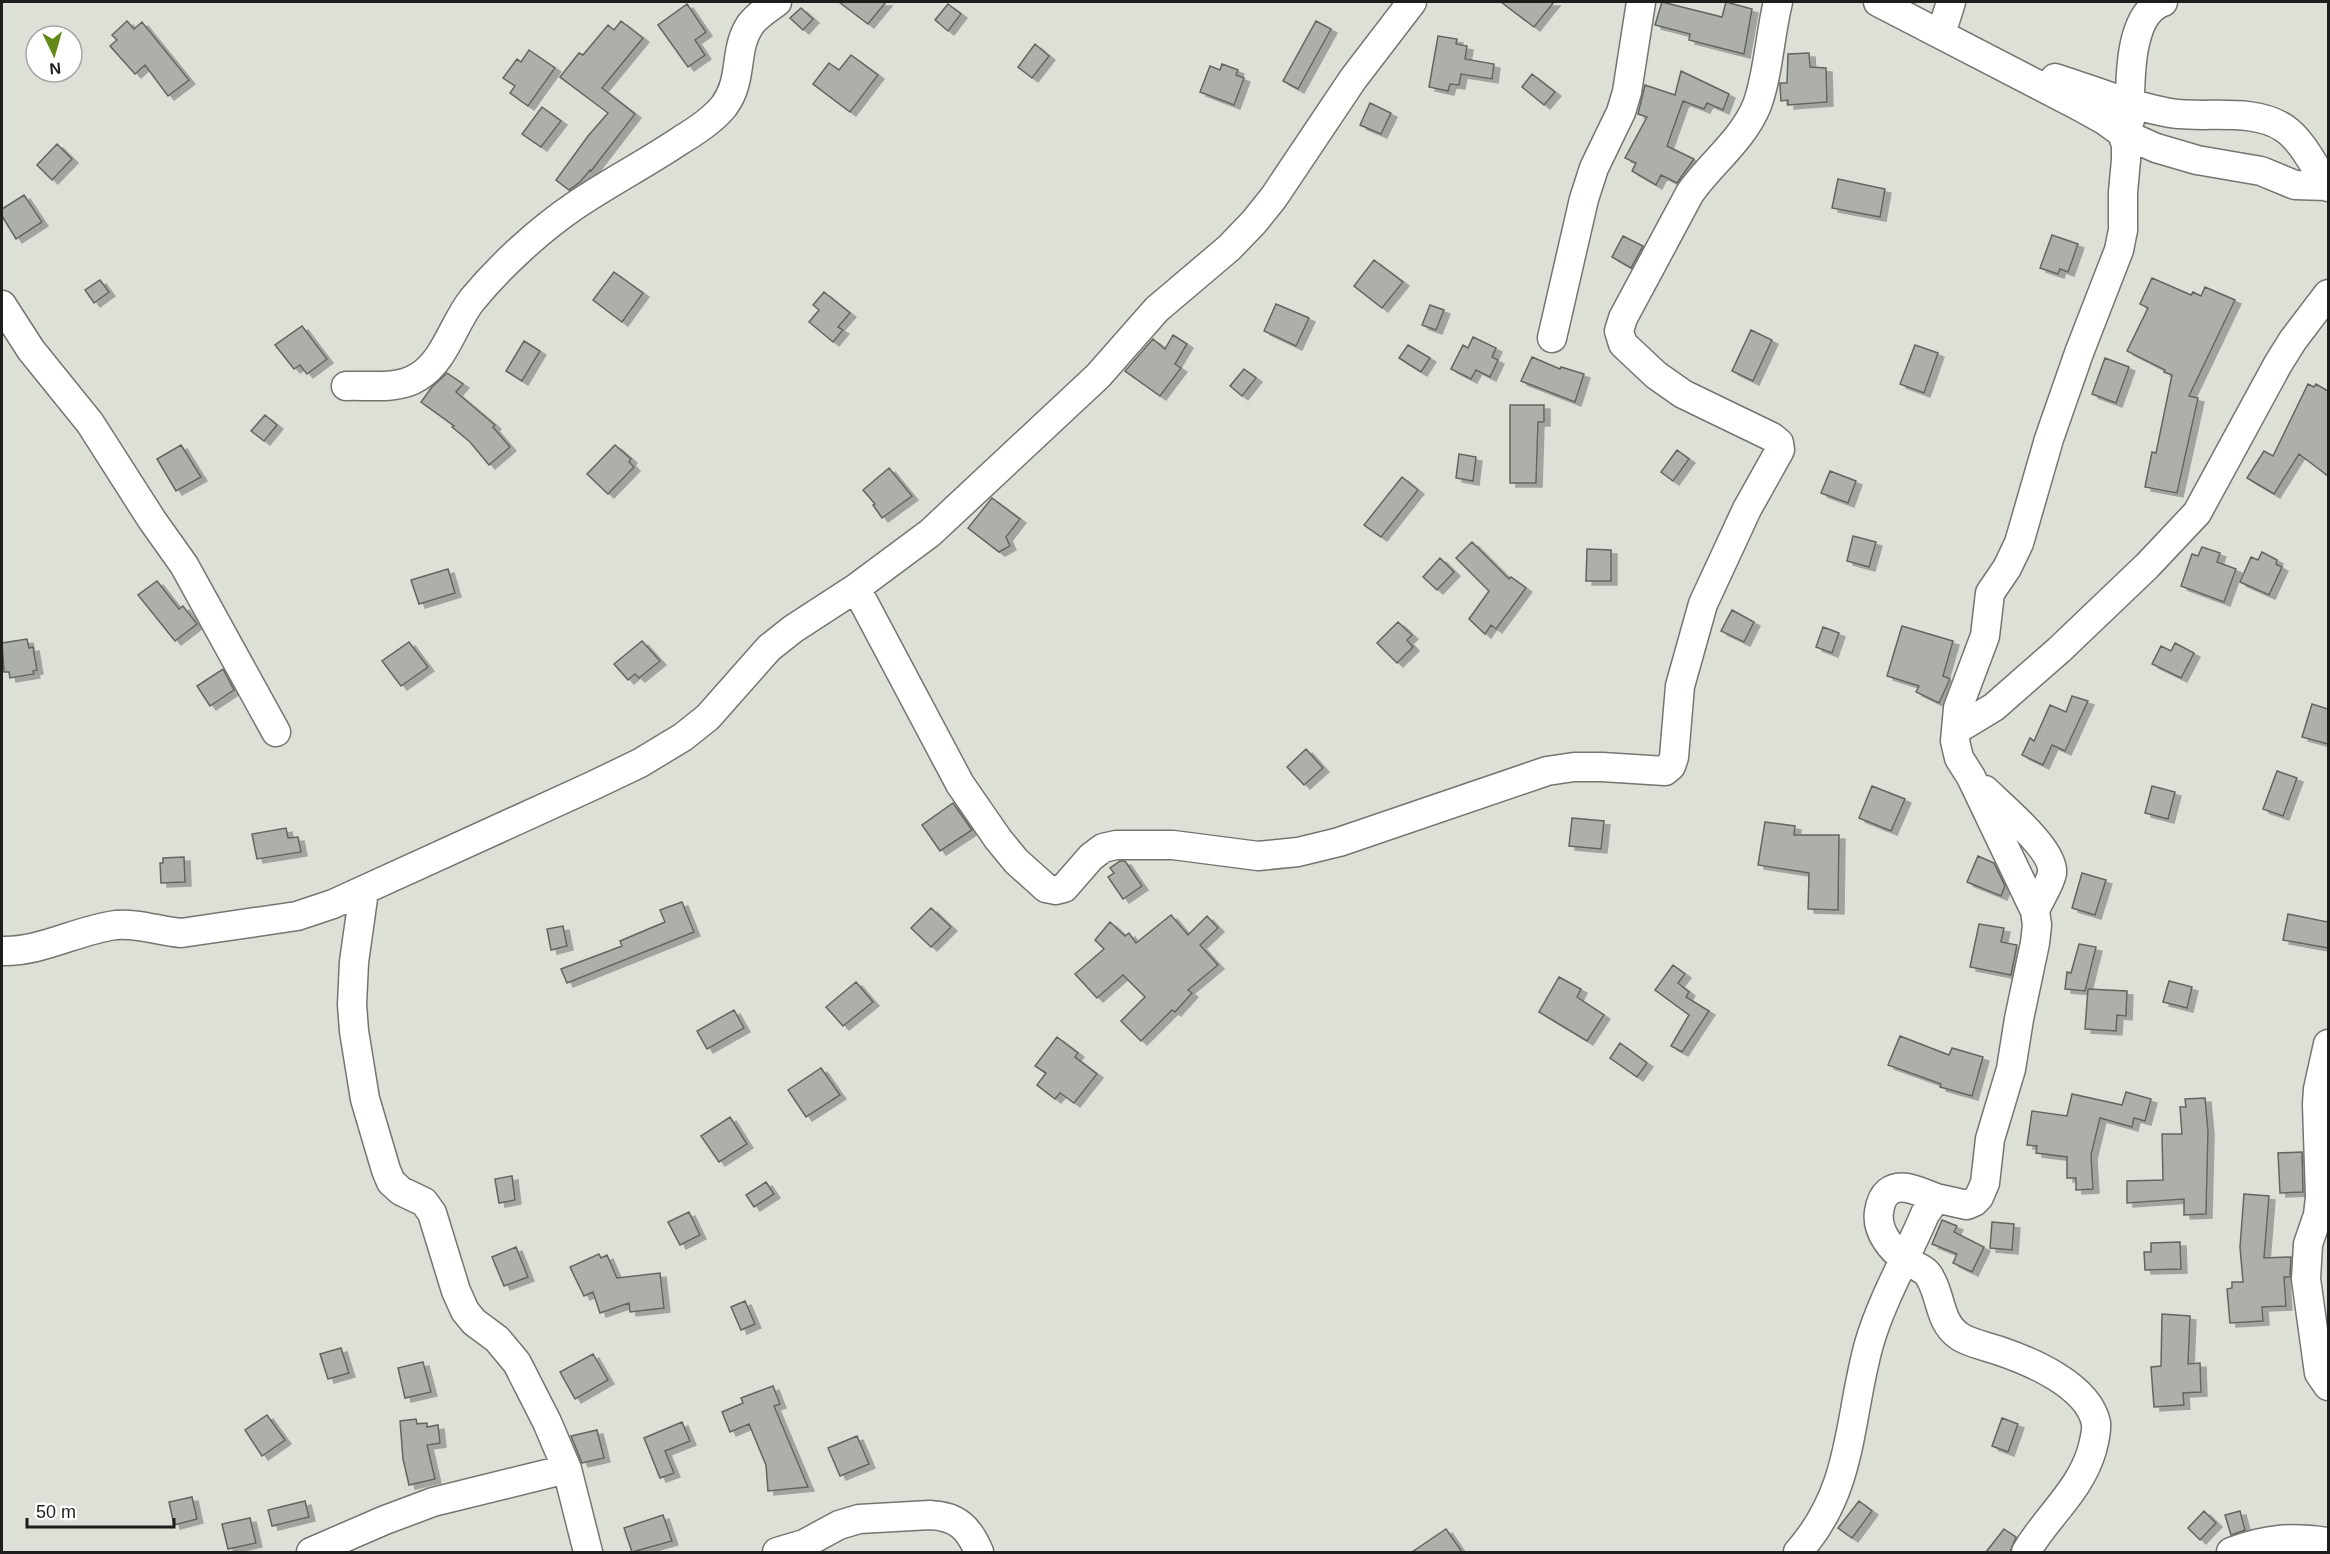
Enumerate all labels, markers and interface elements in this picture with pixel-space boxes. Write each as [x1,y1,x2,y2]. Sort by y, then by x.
north arrow [24,24,84,84]
text: N [49,59,62,77]
scale bar [27,1491,174,1529]
text: 50 m [36,1502,76,1522]

